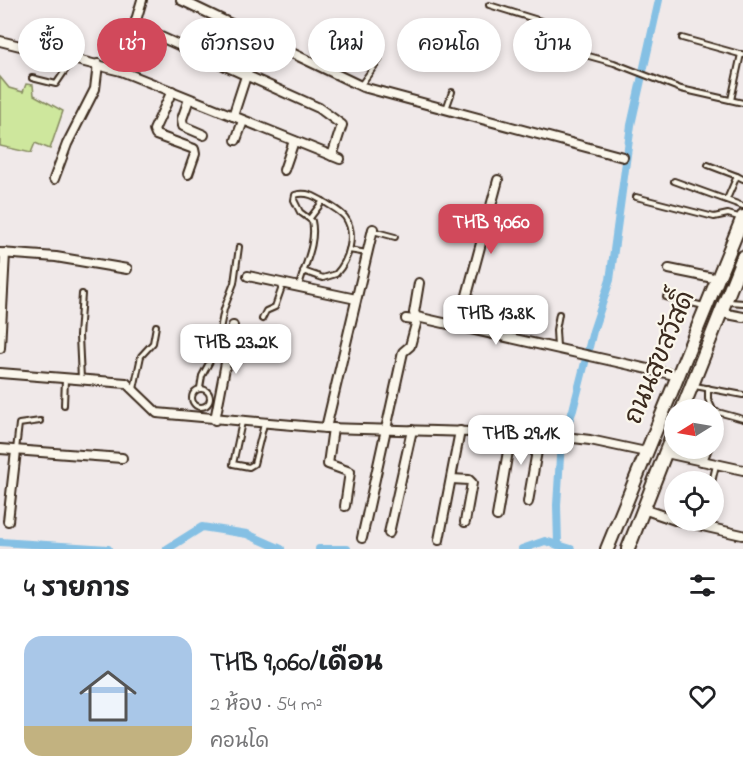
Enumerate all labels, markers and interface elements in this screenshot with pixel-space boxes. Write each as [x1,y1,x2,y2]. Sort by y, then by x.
chip: ซื้อ [18,18,85,72]
chip: เช่า [97,18,167,72]
chip: ตัวกรอง [179,18,296,72]
chip: ใหม่ [308,18,385,72]
chip: คอนโด [397,18,501,72]
chip: บ้าน [513,18,592,72]
pin: THB 9,060 [422,204,560,255]
text: THB 9,060 [452,209,530,238]
street label: ถนนสุขสวัสดิ์ [610,283,706,431]
pin: THB 13.8K [427,295,565,346]
text: THB 13.8K [457,300,535,329]
pin: THB 23.2K [167,324,305,375]
text: THB 23.2K [194,329,278,358]
north arrow [664,399,724,459]
map controls [664,399,724,531]
pin: THB 29.1K [452,415,590,466]
text: THB 29.1K [482,420,560,449]
button: locate [664,471,724,531]
icon: filters [686,569,719,602]
text: 4 รายการ [24,571,130,609]
text: THB 9,060/เดือน [210,645,383,683]
icon: home [72,660,144,732]
icon: heart [686,680,719,713]
text: 2 ห้อง · 54 m² [210,691,322,720]
text: คอนโด [210,728,269,757]

